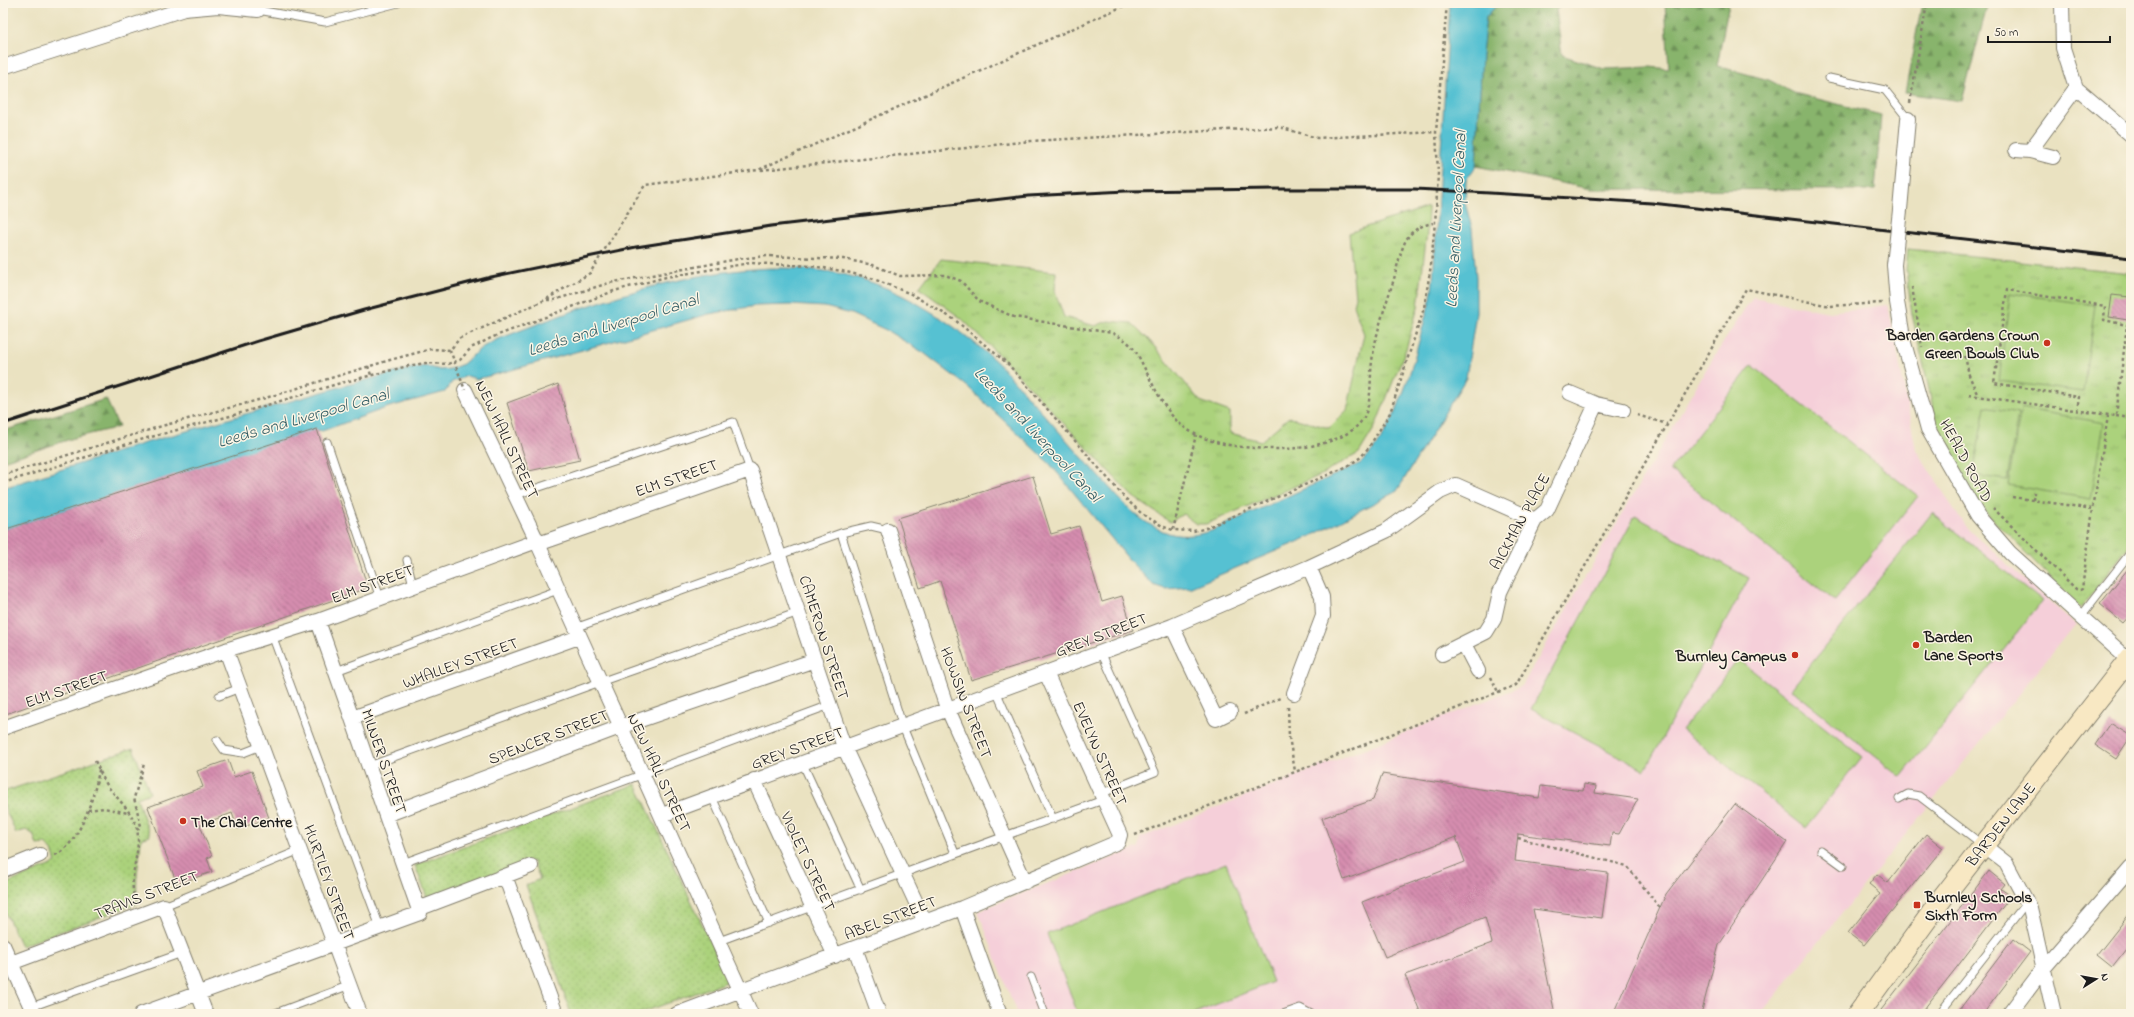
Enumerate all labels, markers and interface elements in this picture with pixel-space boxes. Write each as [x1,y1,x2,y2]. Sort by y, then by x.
scale bar [1988,18,2110,44]
text: 50 m [1994,24,2018,42]
water label: Leeds and Liverpool Canal [1439,128,1474,308]
water label: Leeds and Liverpool Canal [525,287,704,363]
place label: Barden Gardens Crown Green Bowls Club [1885,324,2040,366]
marker: Barden Gardens Crown Green Bowls Club [2042,338,2052,348]
water label: Leeds and Liverpool Canal [967,362,1108,510]
street label: NEW HALL STREET [468,376,544,503]
water label: Leeds and Liverpool Canal [215,381,394,455]
street label: HEALD ROAD [1933,415,1998,507]
street label: ELM STREET [632,454,721,504]
street label: AICKMAN PLACE [1484,469,1557,575]
street label: ELM STREET [328,559,417,611]
street label: CAMERON STREET [792,572,854,703]
street label: GREY STREET [1052,607,1151,664]
place label: Barden Lane Sports [1923,626,2003,668]
street label: WHALLEY STREET [400,632,522,696]
marker: Barden Lane Sports [1911,640,1921,650]
street label: HOWSIN STREET [933,643,997,762]
place label: Burnley Campus [1675,645,1787,670]
marker: Burnley Campus [1790,650,1800,660]
street label: ELM STREET [22,665,111,715]
street label: EVELYN STREET [1065,698,1133,810]
street label: SPENCER STREET [485,704,612,772]
street label: MILNER STREET [354,706,412,817]
street label: NEW HALL STREET [620,709,696,836]
street label: GREY STREET [748,721,847,777]
street label: BARDEN LANE [1960,778,2042,874]
street label: VIOLET STREET [773,807,841,916]
place label: The Chai Centre [191,811,293,835]
marker: The Chai Centre [178,816,188,826]
street label: HURTLEY STREET [296,822,360,944]
street label: TRAVIS STREET [91,865,202,927]
place label: Burnley Schools Sixth Form [1924,886,2032,928]
street label: ABEL STREET [841,890,940,947]
marker: Burnley Schools Sixth Form [1912,900,1922,910]
north arrow [2076,959,2116,999]
text: N [2096,972,2113,982]

